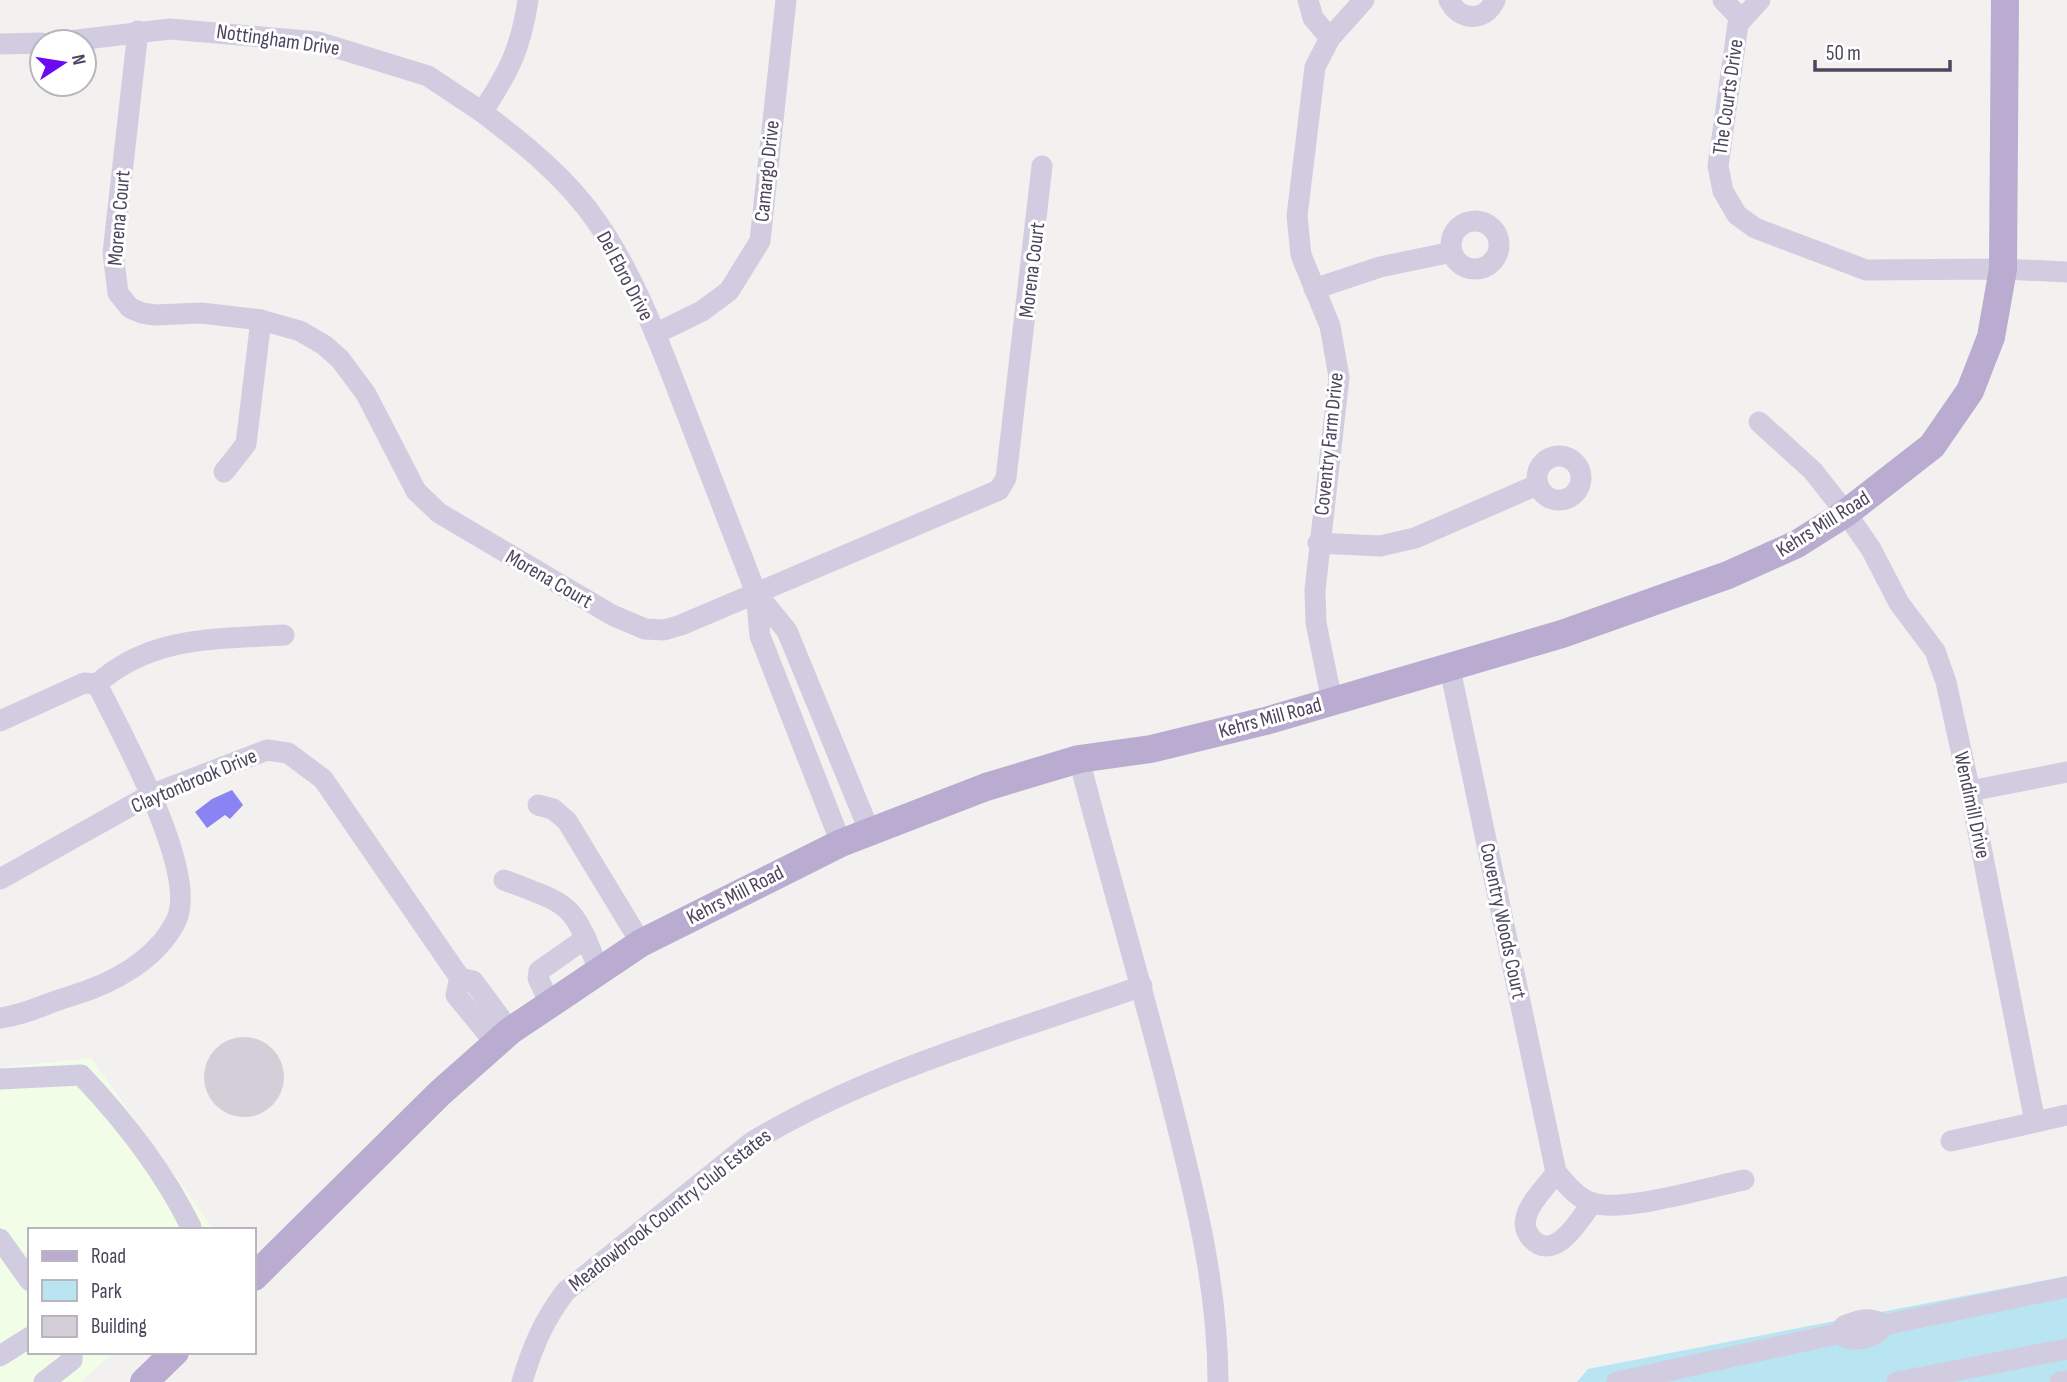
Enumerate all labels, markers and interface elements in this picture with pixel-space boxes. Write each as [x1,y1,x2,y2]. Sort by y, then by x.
street label: Nottingham Drive [215,19,341,61]
north arrow [28,28,98,98]
scale bar [1815,28,1950,72]
street label: The Courts Drive [1708,37,1748,157]
text: 50 m [1826,41,1861,66]
text: N [66,52,90,67]
street label: Camargo Drive [749,119,785,223]
street label: Morena Court [102,169,136,267]
street label: Morena Court [1014,221,1050,319]
street label: Del Ebro Drive [591,227,659,325]
street label: Coventry Farm Drive [1309,371,1349,517]
street label: Kehrs Mill Road [1772,485,1874,563]
street label: Morena Court [501,544,597,614]
street label: Kehrs Mill Road [1216,692,1324,744]
street label: Claytonbrook Drive [127,743,261,819]
street label: Wendimill Drive [1948,749,1996,861]
street label: Coventry Woods Court [1474,841,1532,1001]
street label: Kehrs Mill Road [682,860,788,930]
street label: Meadowbrook Country Club Estates [564,1123,776,1297]
legend [28,1228,256,1354]
text: Road [91,1244,126,1269]
text: Park [91,1279,122,1304]
text: Building [91,1314,147,1339]

